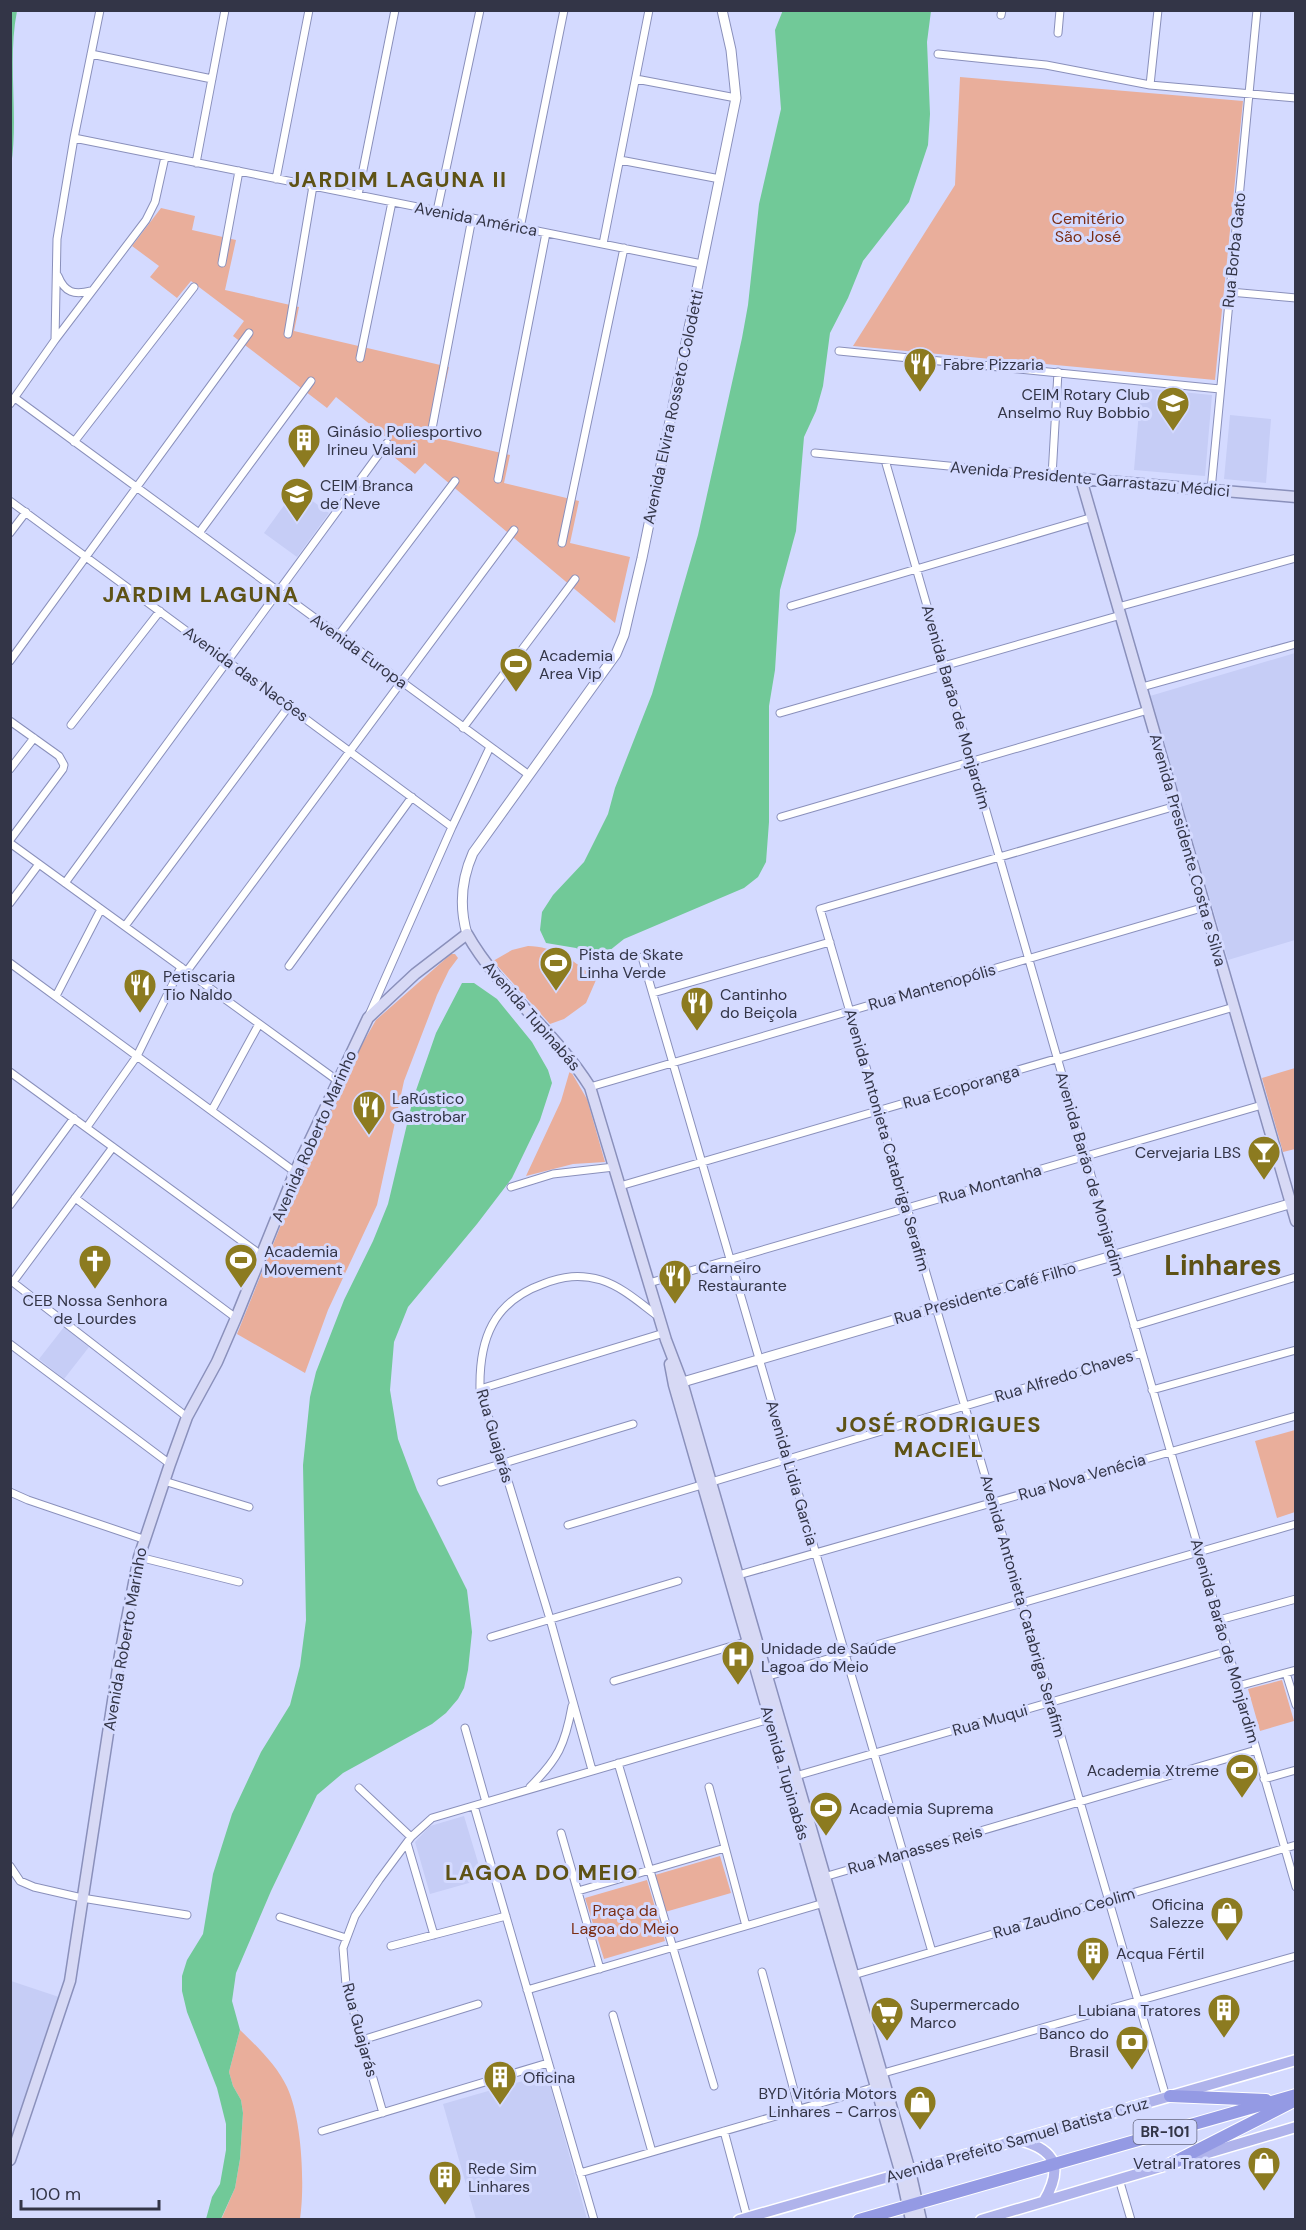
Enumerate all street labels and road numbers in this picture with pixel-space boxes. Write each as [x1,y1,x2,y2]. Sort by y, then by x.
street label: Rua Borba Gato [1218,191,1250,309]
street label: Avenida América [413,197,539,241]
street label: Avenida Elvira Rosseto Colodetti [638,288,708,526]
street label: Avenida Presidente Garrastazu Médici [949,456,1231,502]
street label: Avenida Barão de Monjardim [917,602,995,812]
street label: Avenida Europa [306,609,412,693]
street label: Avenida das Nacões [179,622,313,726]
street label: Avenida Presidente Costa e Silva [1145,731,1231,969]
street label: Avenida Tupinabás [479,957,585,1075]
street label: Rua Mantenopólis [866,959,998,1015]
street label: Avenida Antonieta Catabriga Serafim [839,1006,935,1274]
street label: Avenida Roberto Marinho [267,1047,361,1225]
street label: Rua Ecoporanga [900,1060,1022,1114]
street label: Avenida Barão de Monjardim [1051,1069,1129,1279]
street label: Rua Montanha [936,1159,1044,1209]
street label: Rua Presidente Café Filho [892,1257,1078,1329]
street label: Rua Alfredo Chaves [992,1345,1136,1407]
street label: Rua Guajarás [472,1387,518,1485]
street label: Avenida Lidia Garcia [761,1398,823,1548]
street label: Rua Nova Venécia [1016,1449,1148,1505]
street label: Avenida Antonieta Catabriga Serafim [975,1472,1071,1740]
street label: Avenida Barão de Monjardim [1186,1536,1264,1746]
street label: Avenida Roberto Marinho [99,1546,151,1732]
street label: Rua Muqui [950,1699,1030,1741]
street label: Avenida Tupinabás [756,1703,814,1843]
street label: Rua Manasses Reis [845,1821,985,1879]
street label: Rua Zaudino Ceolim [991,1883,1137,1943]
street label: Rua Guajarás [337,1980,383,2080]
street label: Avenida Prefeito Samuel Batista Cruz [883,2092,1151,2188]
road number: BR-101 [1134,2120,1196,2144]

